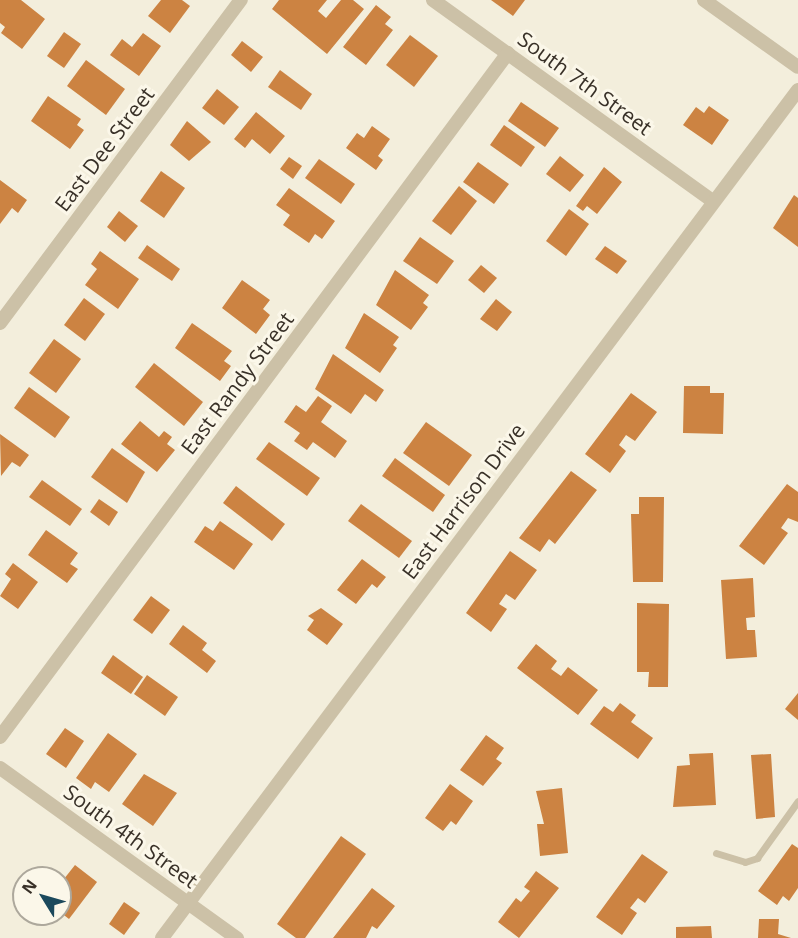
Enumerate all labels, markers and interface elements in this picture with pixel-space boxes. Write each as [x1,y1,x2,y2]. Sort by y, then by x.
street label: South 7th Street [513,26,657,140]
street label: East Dee Street [49,82,159,216]
street label: East Randy Street [175,307,299,459]
street label: East Harrison Drive [396,418,530,584]
street label: South 4th Street [59,779,203,893]
north arrow [12,866,72,926]
text: N [17,875,42,898]

